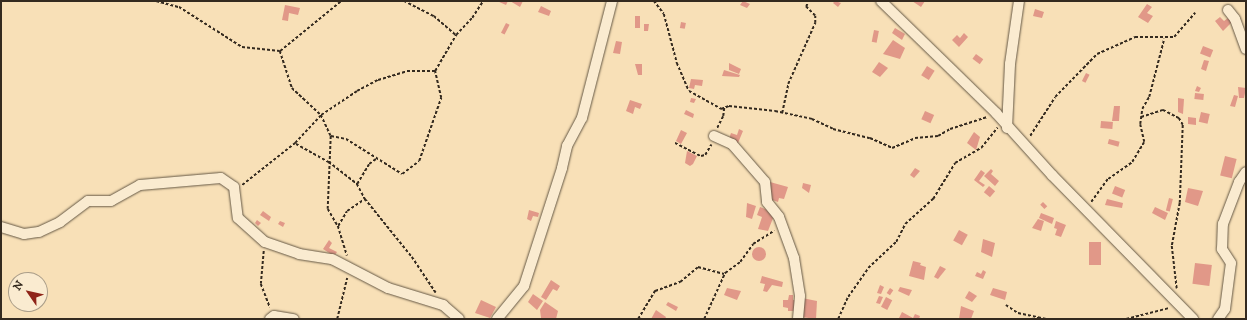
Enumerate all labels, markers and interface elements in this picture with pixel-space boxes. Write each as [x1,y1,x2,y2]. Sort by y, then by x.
north arrow [8,272,48,312]
text: N [11,278,27,294]

